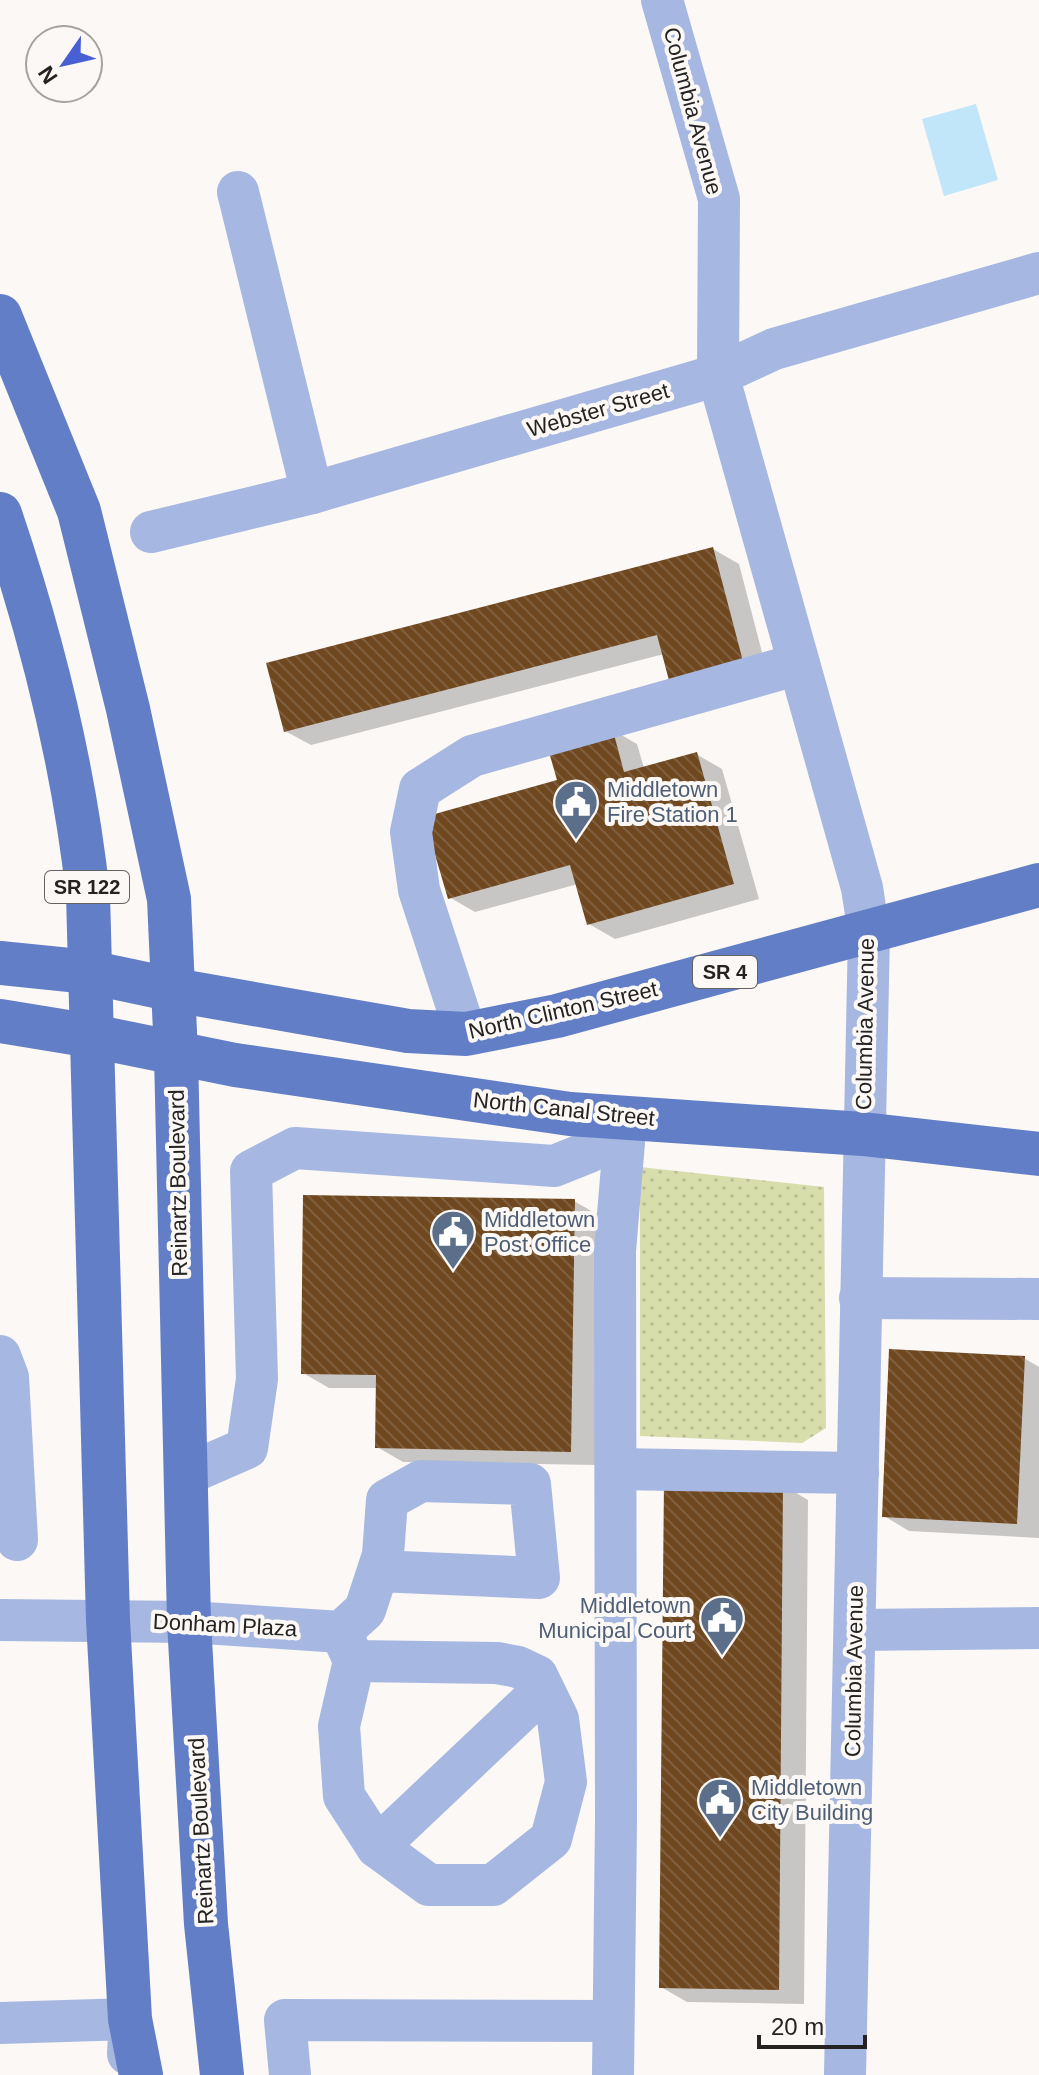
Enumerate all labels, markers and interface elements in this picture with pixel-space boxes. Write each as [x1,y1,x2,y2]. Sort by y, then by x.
north arrow [24,24,104,104]
street label: Columbia Avenue [659,25,727,197]
text: N [33,61,63,88]
street label: Webster Street [524,378,672,442]
place label: Middletown Fire Station 1 [607,777,738,827]
public building icon: Middletown Fire Station 1 [552,778,600,841]
road number: SR 122 [45,871,129,903]
street label: Columbia Avenue [851,938,879,1110]
road number: SR 4 [693,956,757,988]
street label: North Clinton Street [466,976,660,1044]
street label: North Canal Street [472,1087,656,1131]
street label: Reinartz Boulevard [164,1089,192,1277]
place label: Middletown Post Office [484,1207,595,1257]
public building icon: Middletown Post Office [429,1208,477,1271]
street label: Columbia Avenue [840,1585,868,1757]
place label: Middletown Municipal Court [538,1593,691,1643]
public building icon: Middletown Municipal Court [698,1594,746,1657]
street label: Donham Plaza [152,1609,298,1641]
street label: Reinartz Boulevard [184,1737,218,1925]
place label: Middletown City Building [751,1775,873,1825]
public building icon: Middletown City Building [696,1776,744,1839]
scale bar [759,1999,865,2049]
text: 20 m [771,2013,824,2040]

